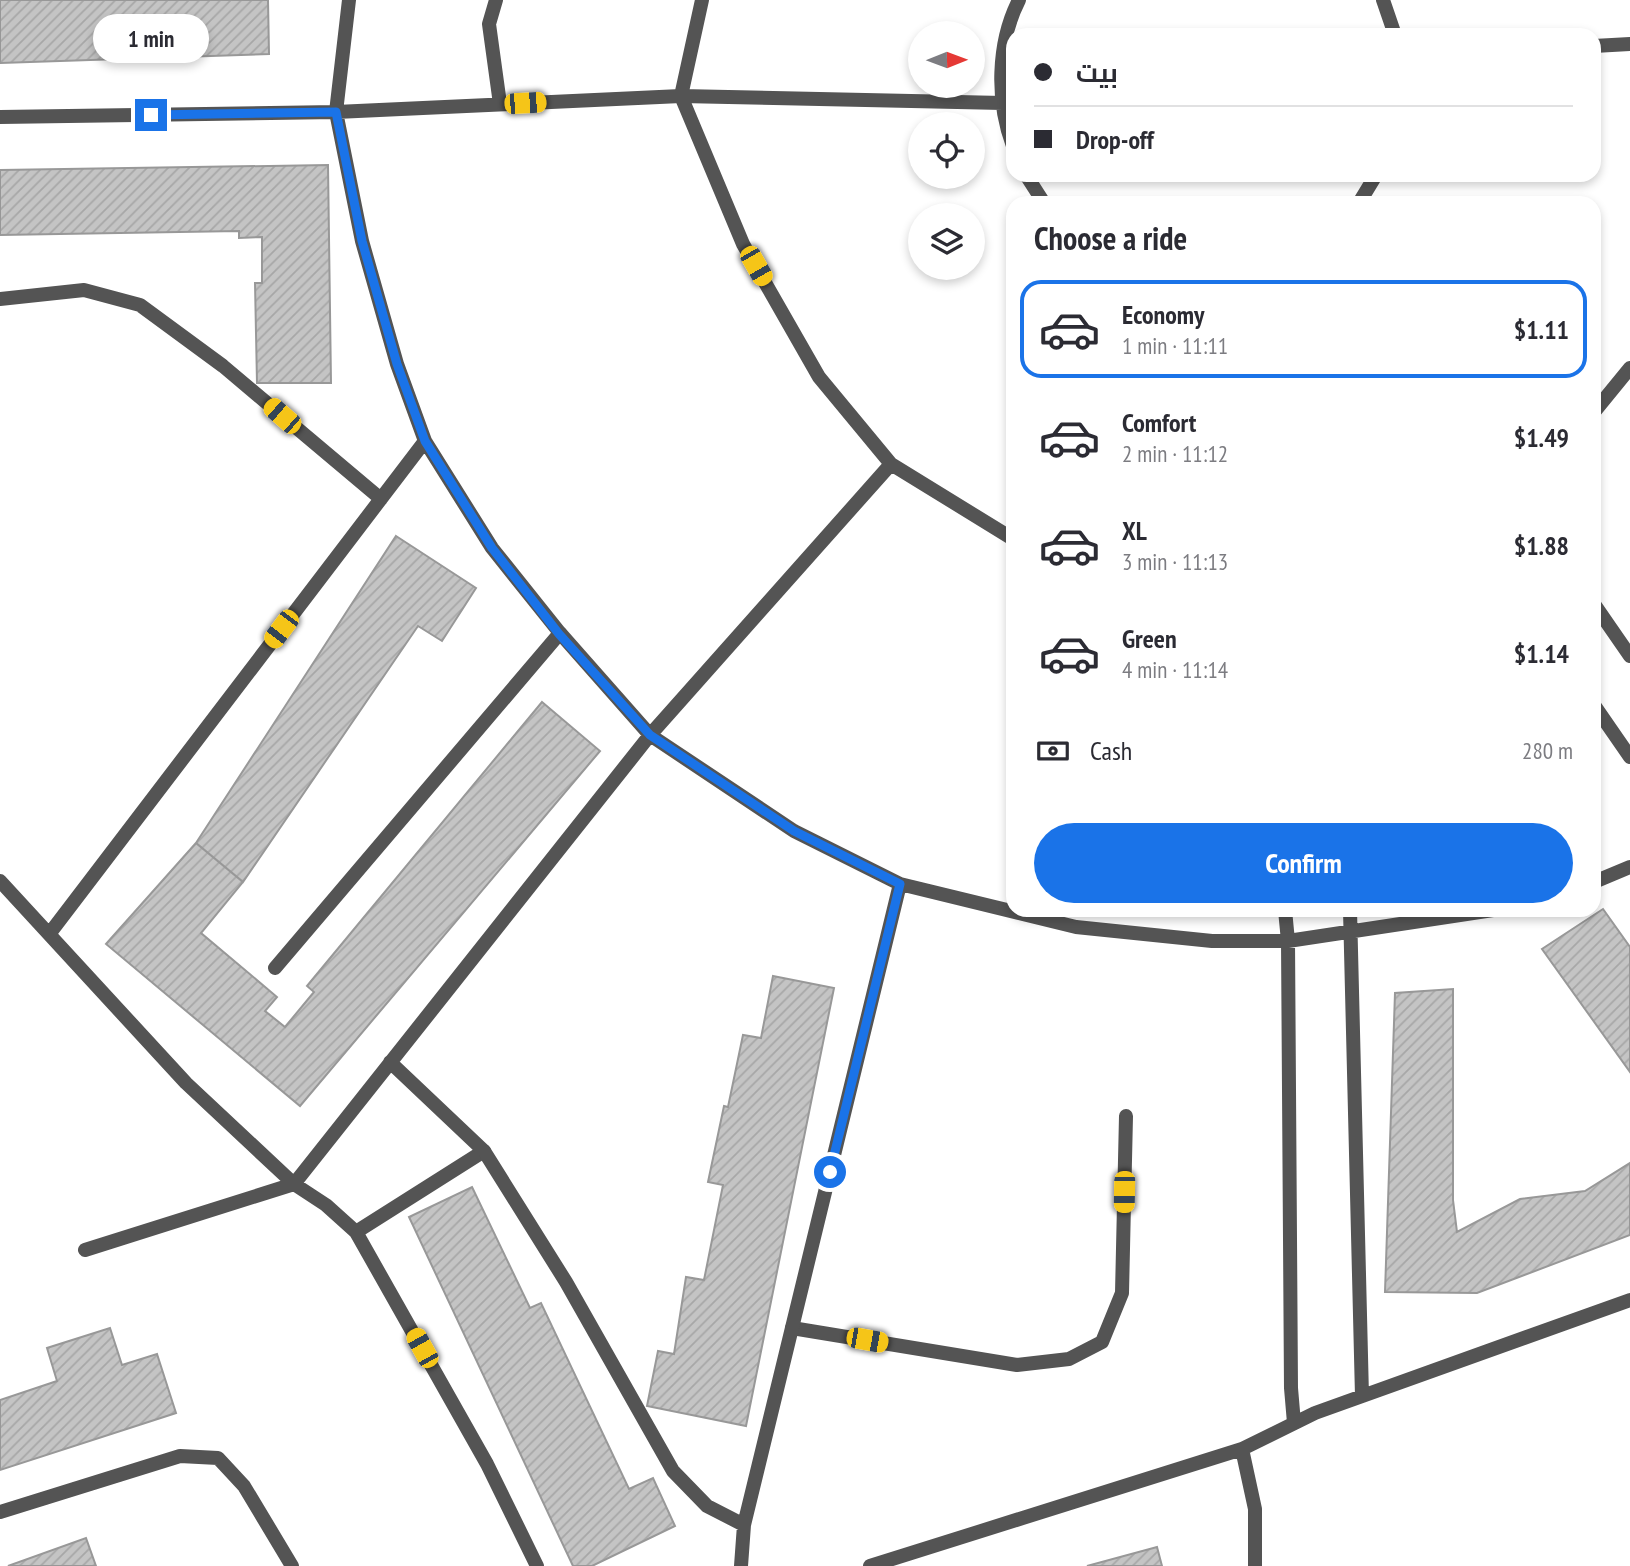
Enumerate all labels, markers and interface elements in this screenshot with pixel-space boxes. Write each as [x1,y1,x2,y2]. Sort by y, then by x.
callout: 1 min [93,13,209,62]
north arrow [908,21,985,98]
map controls [908,21,985,280]
text: 1 min [128,24,174,53]
text: بيت [1076,56,1118,89]
car [504,91,547,115]
route end [135,99,167,131]
button: locate [908,112,985,189]
text: Drop-off [1076,123,1154,156]
button: layers [908,203,985,280]
text: Choose a ride [1034,217,1187,259]
car [737,243,776,289]
icon: car [1038,298,1101,361]
text: Economy [1122,298,1204,331]
text: $1.11 [1514,313,1569,346]
text: 1 min · 11:11 [1122,331,1228,360]
car [260,394,305,438]
icon: car [1038,406,1101,469]
text: Comfort [1122,406,1196,439]
text: $1.49 [1514,421,1569,454]
text: 2 min · 11:12 [1122,439,1228,468]
icon: car [1038,514,1101,577]
text: XL [1122,514,1147,547]
text: $1.88 [1514,529,1569,562]
text: 3 min · 11:13 [1122,547,1228,576]
car [260,606,303,652]
icon: car [1038,622,1101,685]
text: Green [1122,622,1177,655]
text: $1.14 [1514,637,1569,670]
text: 4 min · 11:14 [1122,655,1228,684]
icon: cash [1034,732,1072,770]
text: Cash [1090,734,1132,767]
text: 280 m [1522,736,1573,765]
button: Confirm [1034,823,1573,903]
route start [814,1156,846,1188]
car [1114,1171,1135,1213]
car [403,1325,442,1371]
car [845,1326,890,1354]

